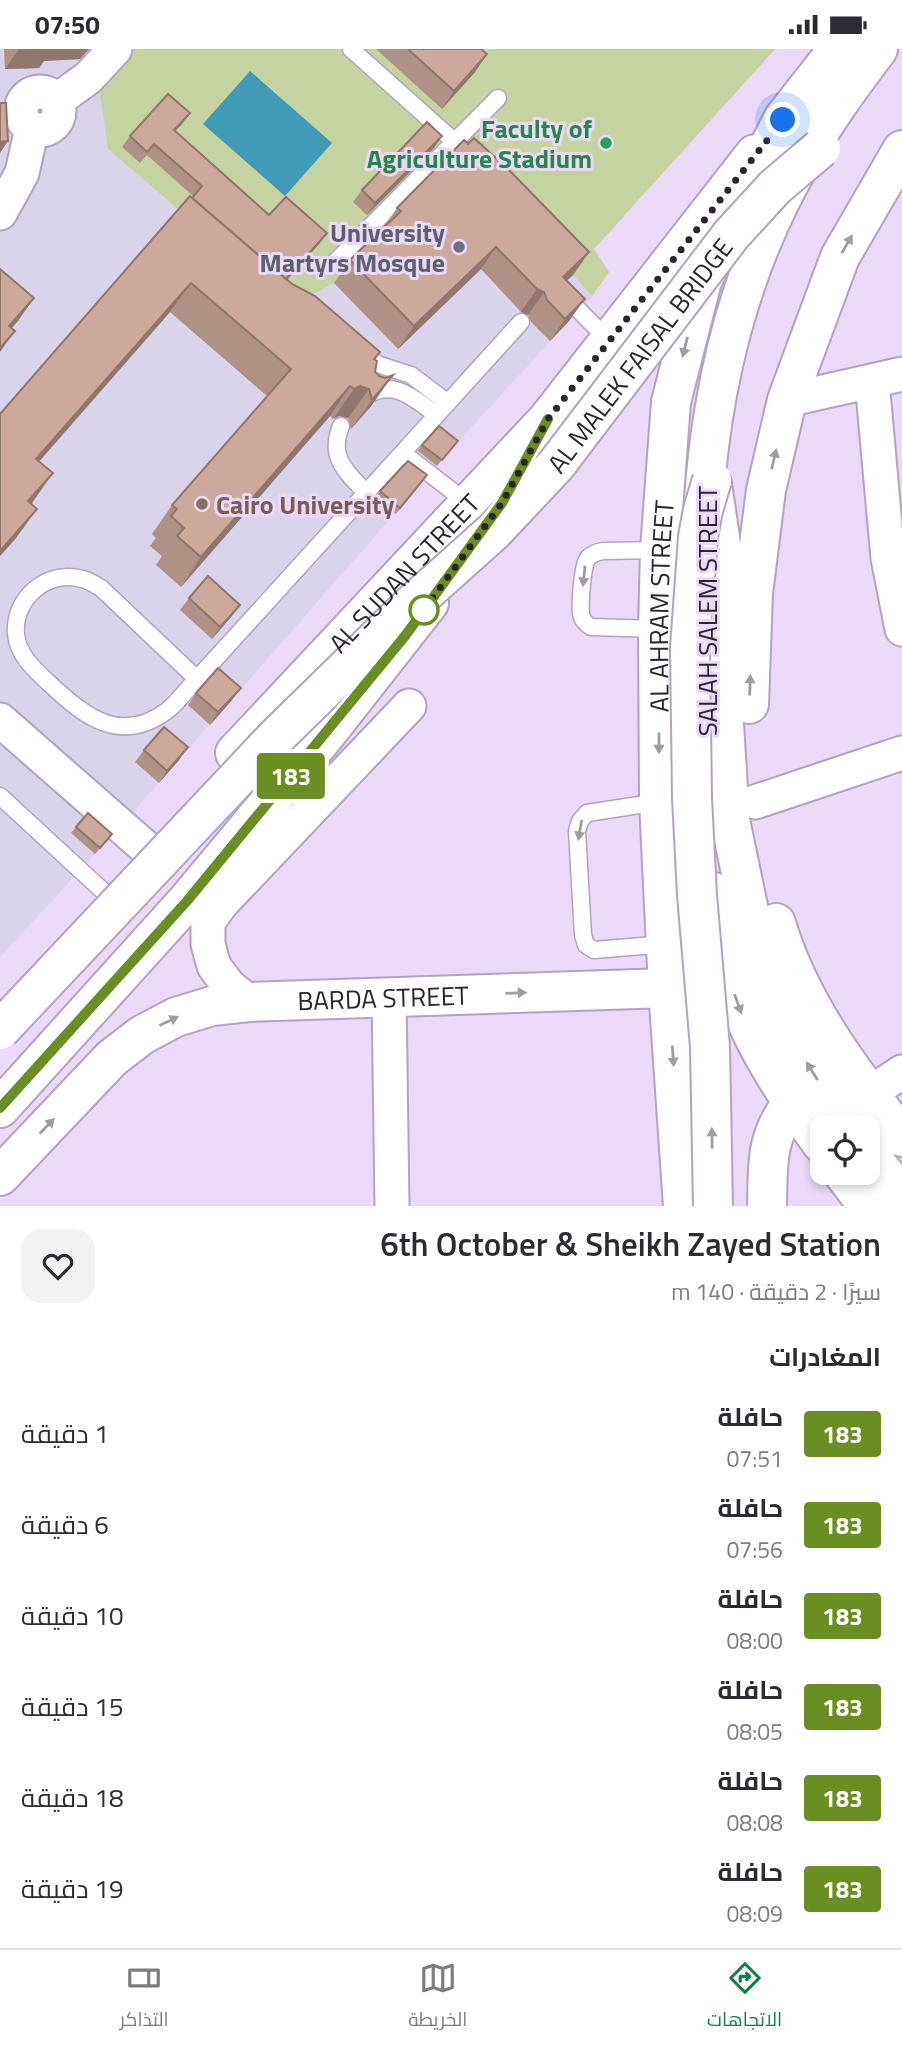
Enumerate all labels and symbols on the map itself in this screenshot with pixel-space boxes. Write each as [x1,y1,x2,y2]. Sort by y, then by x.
your location [765,102,800,137]
place label: Faculty of Agriculture Stadium [367,109,592,178]
marker: Faculty of Agriculture Stadium [598,135,614,151]
place label: University Martyrs Mosque [260,213,445,282]
street label: AL MALEK FAISAL BRIDGE [537,229,742,481]
one-way arrow [841,235,853,254]
marker: University Martyrs Mosque [451,239,467,255]
one-way arrow [679,336,690,358]
one-way arrow [768,448,779,470]
street label: AL SUDAN STREET [319,484,489,661]
place label: Cairo University [216,485,394,524]
street label: SALAH SALEM STREET [688,485,727,736]
marker: Cairo University [194,496,210,512]
street label: AL AHRAM STREET [638,499,683,712]
one-way arrow [578,565,589,587]
unlabelled marker [409,595,439,625]
one-way arrow [744,673,755,695]
one-way arrow [653,733,665,755]
line badge: 183 [251,753,331,799]
one-way arrow [574,819,585,841]
street label: BARDA STREET [297,975,470,1020]
one-way arrow [505,987,527,998]
one-way arrow [733,994,744,1015]
one-way arrow [159,1015,179,1026]
one-way arrow [668,1045,679,1067]
one-way arrow [805,1061,818,1080]
one-way arrow [39,1117,55,1135]
one-way arrow [706,1127,718,1149]

